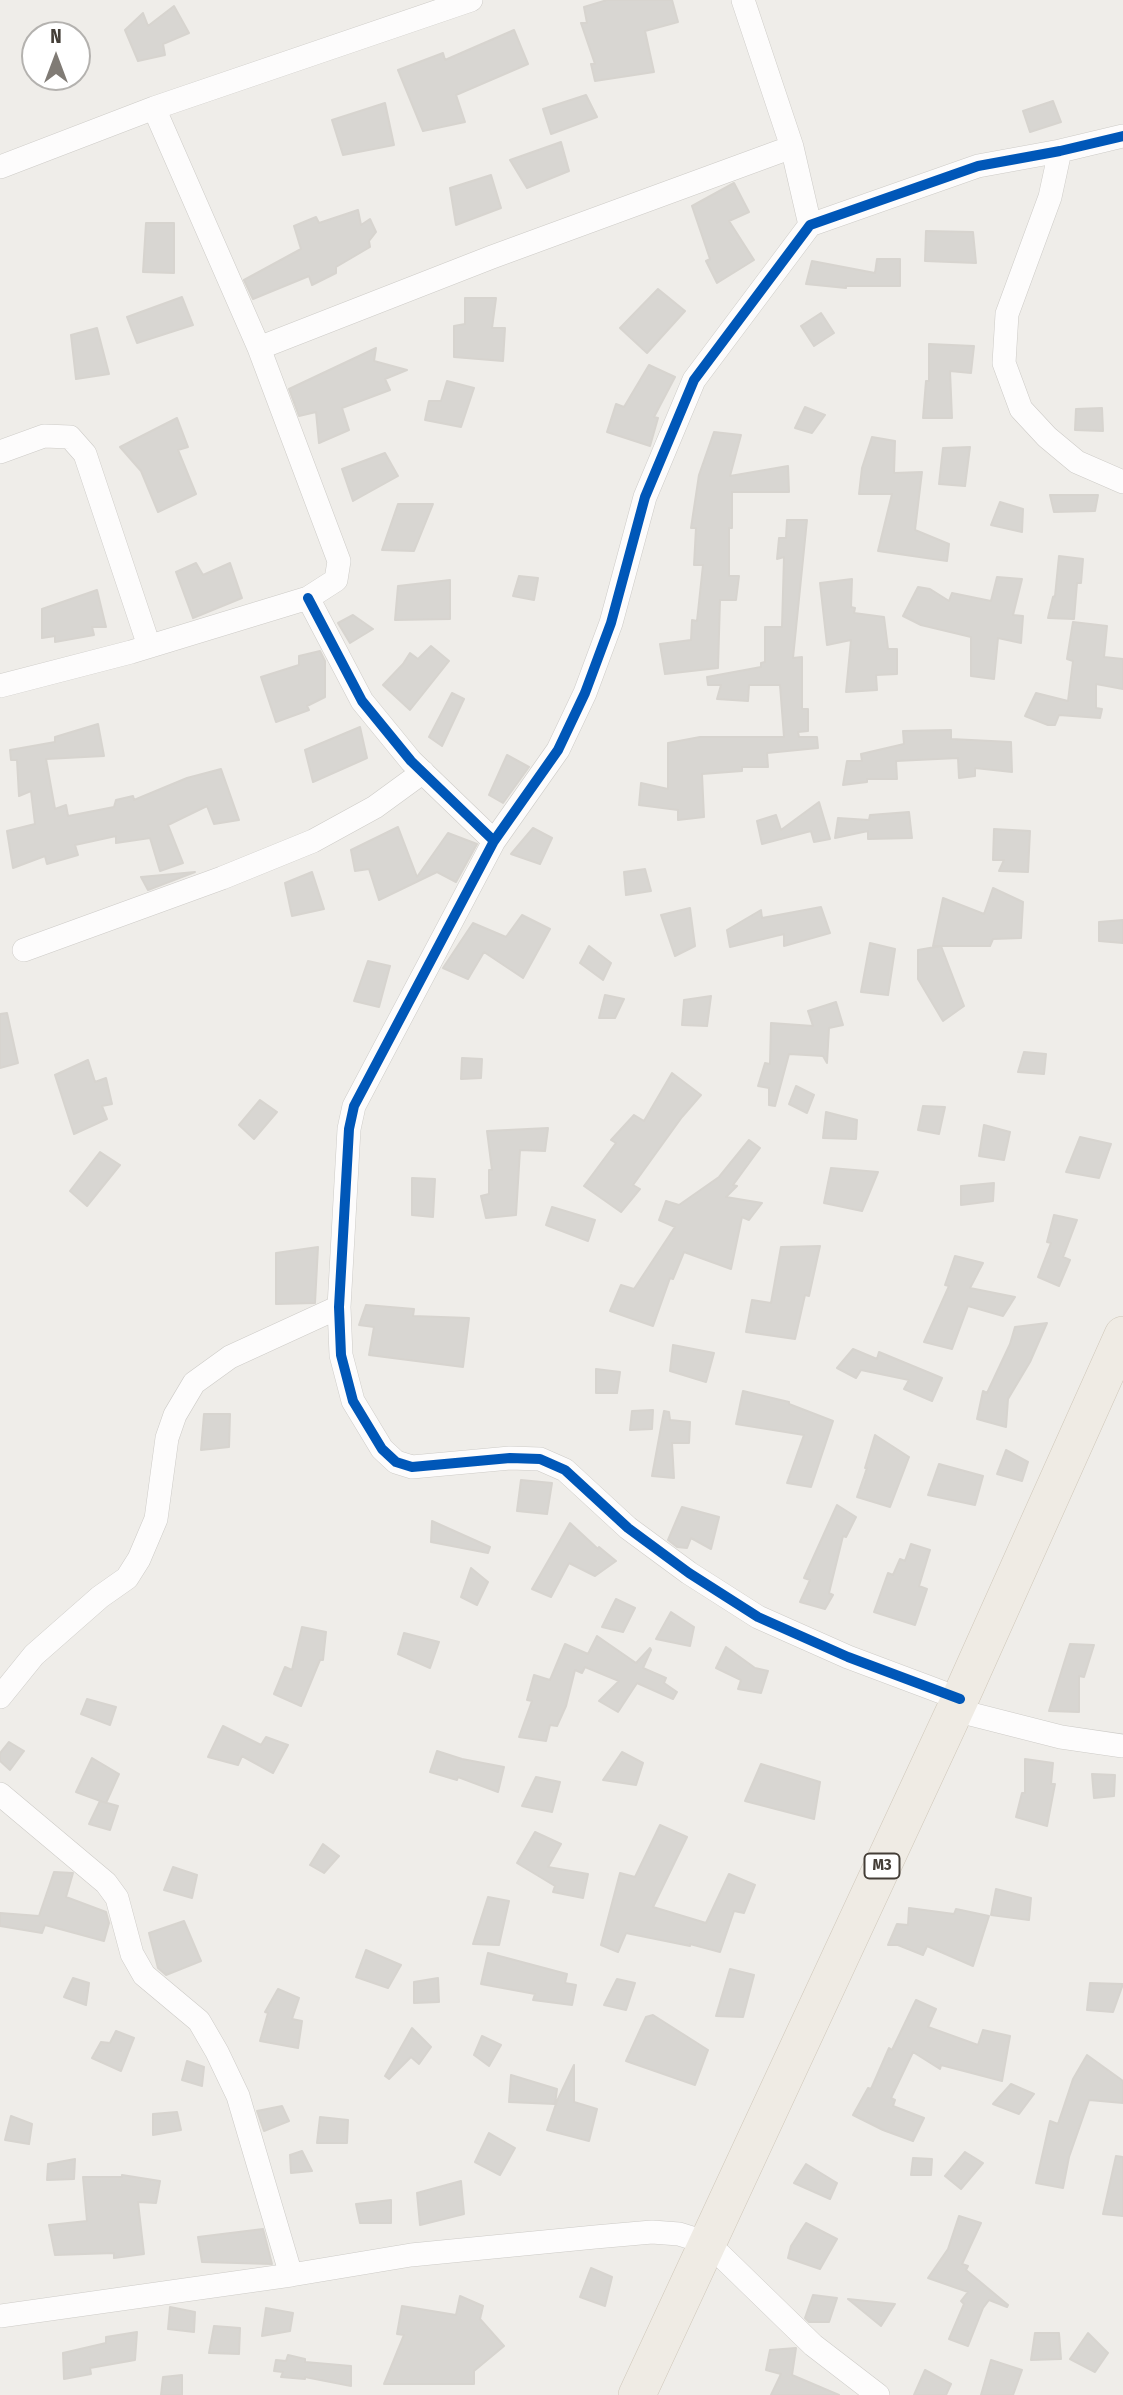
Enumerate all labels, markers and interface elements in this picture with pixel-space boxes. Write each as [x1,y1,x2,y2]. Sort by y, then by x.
north arrow [21,21,91,91]
text: N [50,25,62,48]
road number: M3 [864,1854,900,1878]

